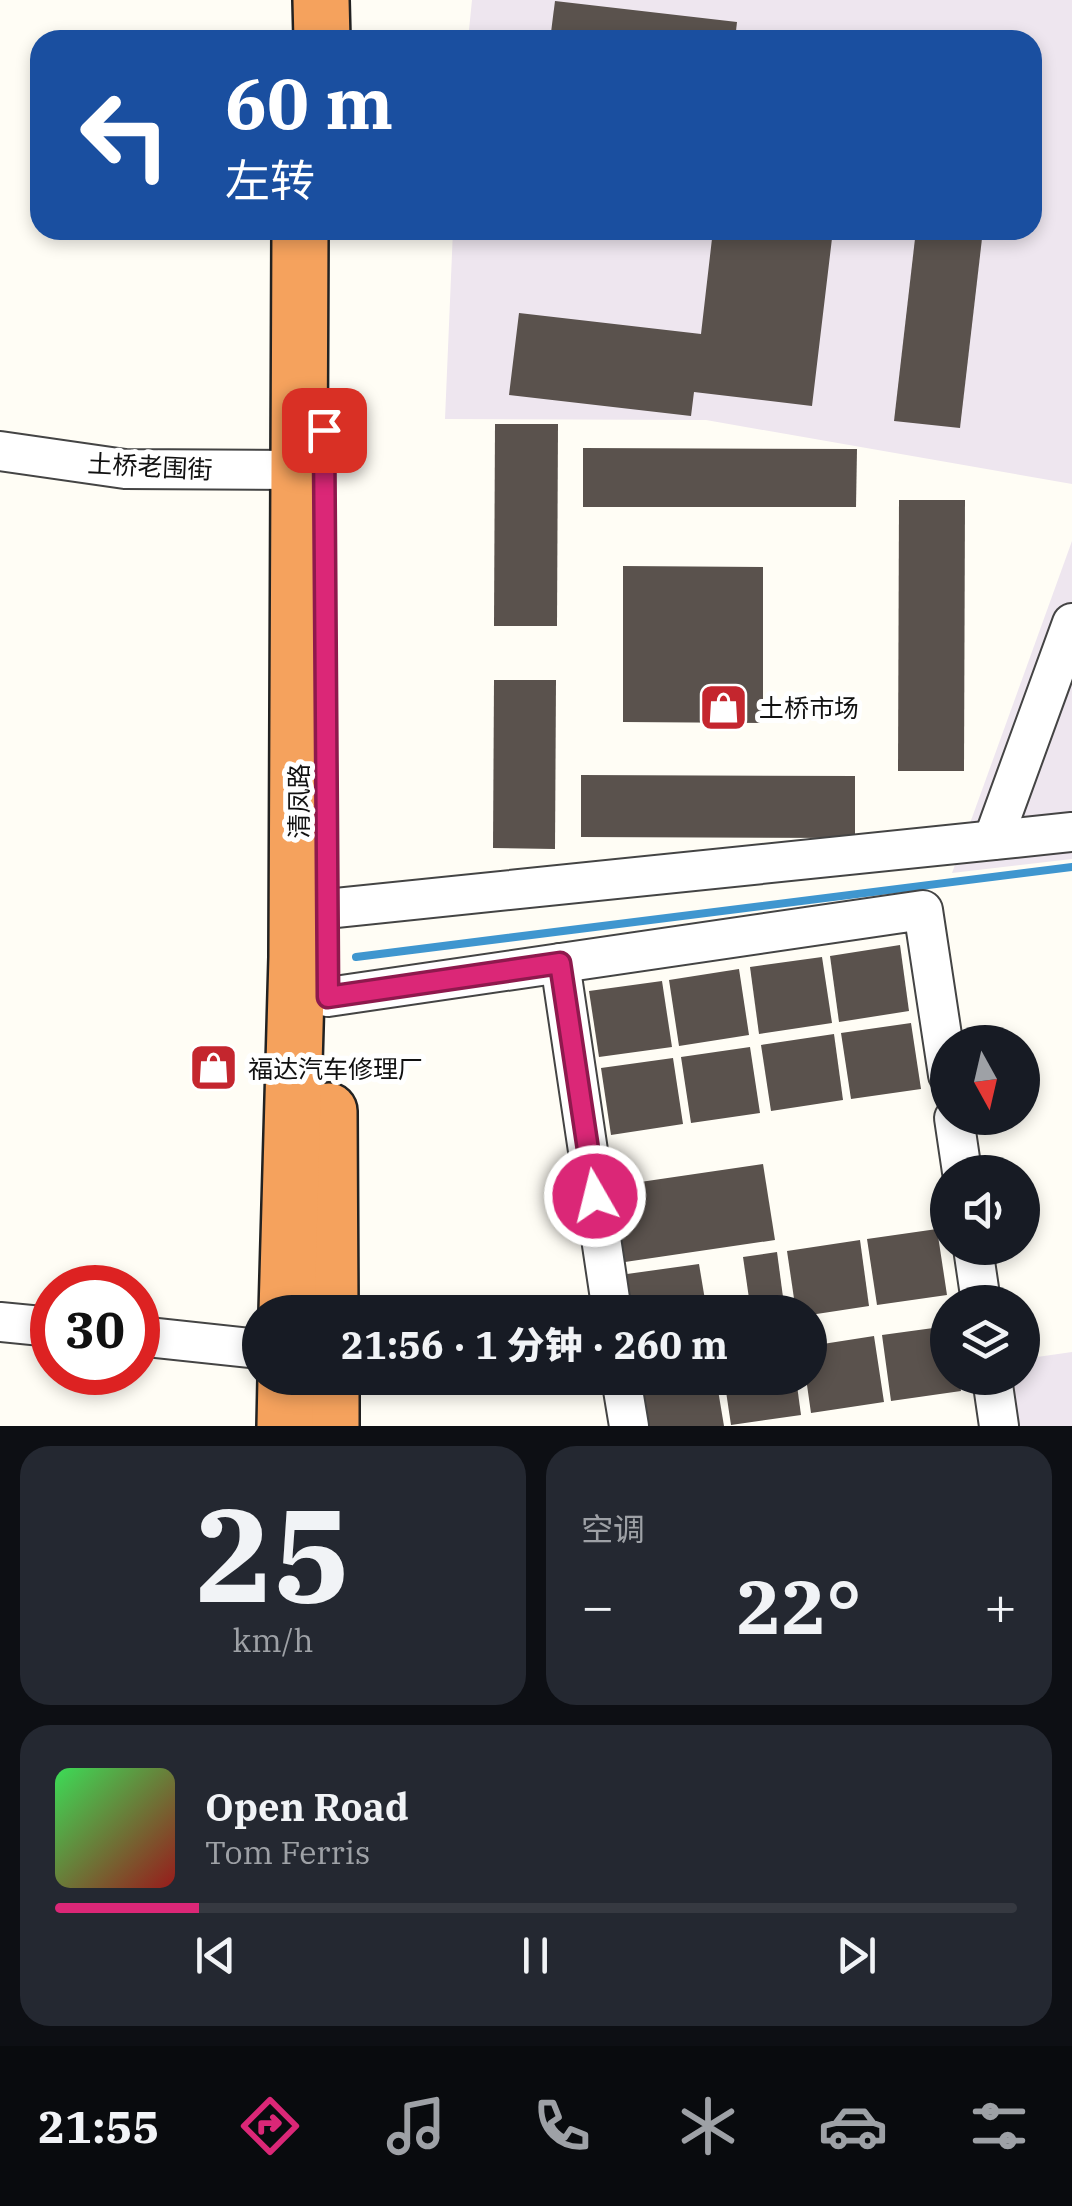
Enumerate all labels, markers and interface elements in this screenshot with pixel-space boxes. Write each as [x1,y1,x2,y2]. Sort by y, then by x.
text: 60 m [225,57,393,148]
icon: left [60,70,190,200]
text: 左转 [225,151,315,209]
pin [282,388,367,473]
icon: arrive [297,403,352,458]
street label: 土桥老围街 [87,446,213,486]
shop icon: 土桥市场 [698,681,750,733]
place label: 土桥市场 [759,691,859,724]
street label: 清凤路 [282,763,315,839]
north arrow [930,1025,1040,1135]
map controls [930,1025,1040,1395]
shop icon: 福达汽车修理厂 [187,1042,239,1094]
place label: 福达汽车修理厂 [248,1052,423,1085]
position arrow [543,1144,647,1248]
button: sound [930,1155,1040,1265]
speed limit sign: 30 [30,1265,160,1395]
button: layers [930,1285,1040,1395]
text: 21:56 · 1 分钟 · 260 m [341,1320,728,1369]
text: 25 [195,1469,351,1638]
text: 空调 [581,1508,645,1550]
text: 22° [736,1557,862,1655]
text: − [581,1570,614,1641]
text: + [984,1570,1017,1641]
text: km/h [233,1619,313,1661]
text: Open Road [205,1782,409,1831]
text: Tom Ferris [205,1831,370,1873]
icon: previous [188,1928,243,1983]
icon: pause [508,1928,563,1983]
icon: next [829,1928,884,1983]
icon: directions [235,2091,305,2161]
icon: music [381,2091,451,2161]
icon: phone [527,2091,597,2161]
icon: climate [673,2091,743,2161]
icon: car [818,2091,888,2161]
icon: filters [964,2091,1034,2161]
text: 21:55 [38,2097,160,2155]

